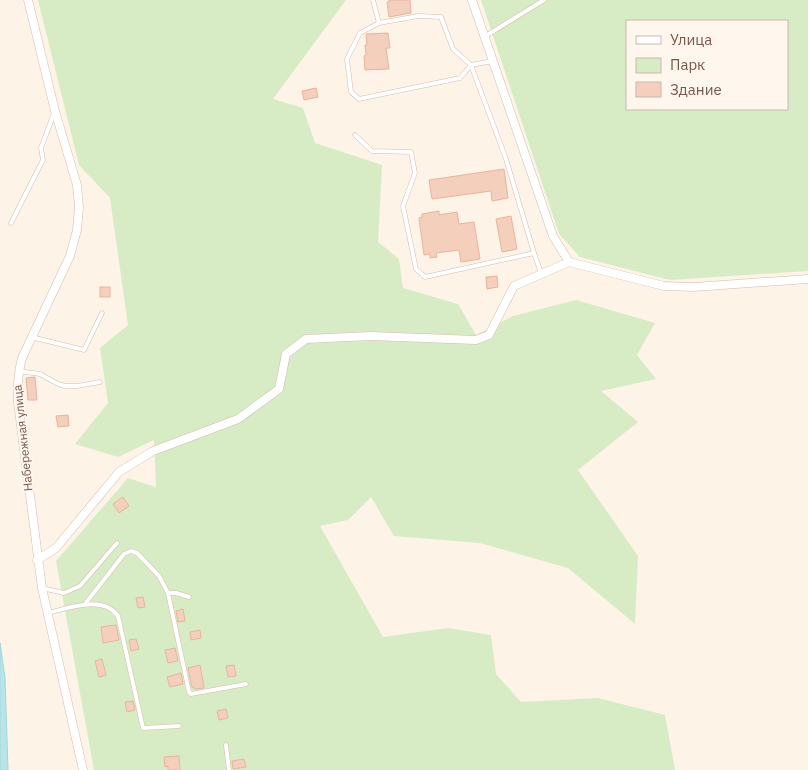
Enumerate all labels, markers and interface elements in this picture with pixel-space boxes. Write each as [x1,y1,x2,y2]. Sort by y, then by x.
legend [626,20,788,110]
text: Улица [670,30,712,49]
text: Парк [670,55,705,74]
text: Здание [670,80,722,99]
street label: Набережная улица [9,384,36,492]

